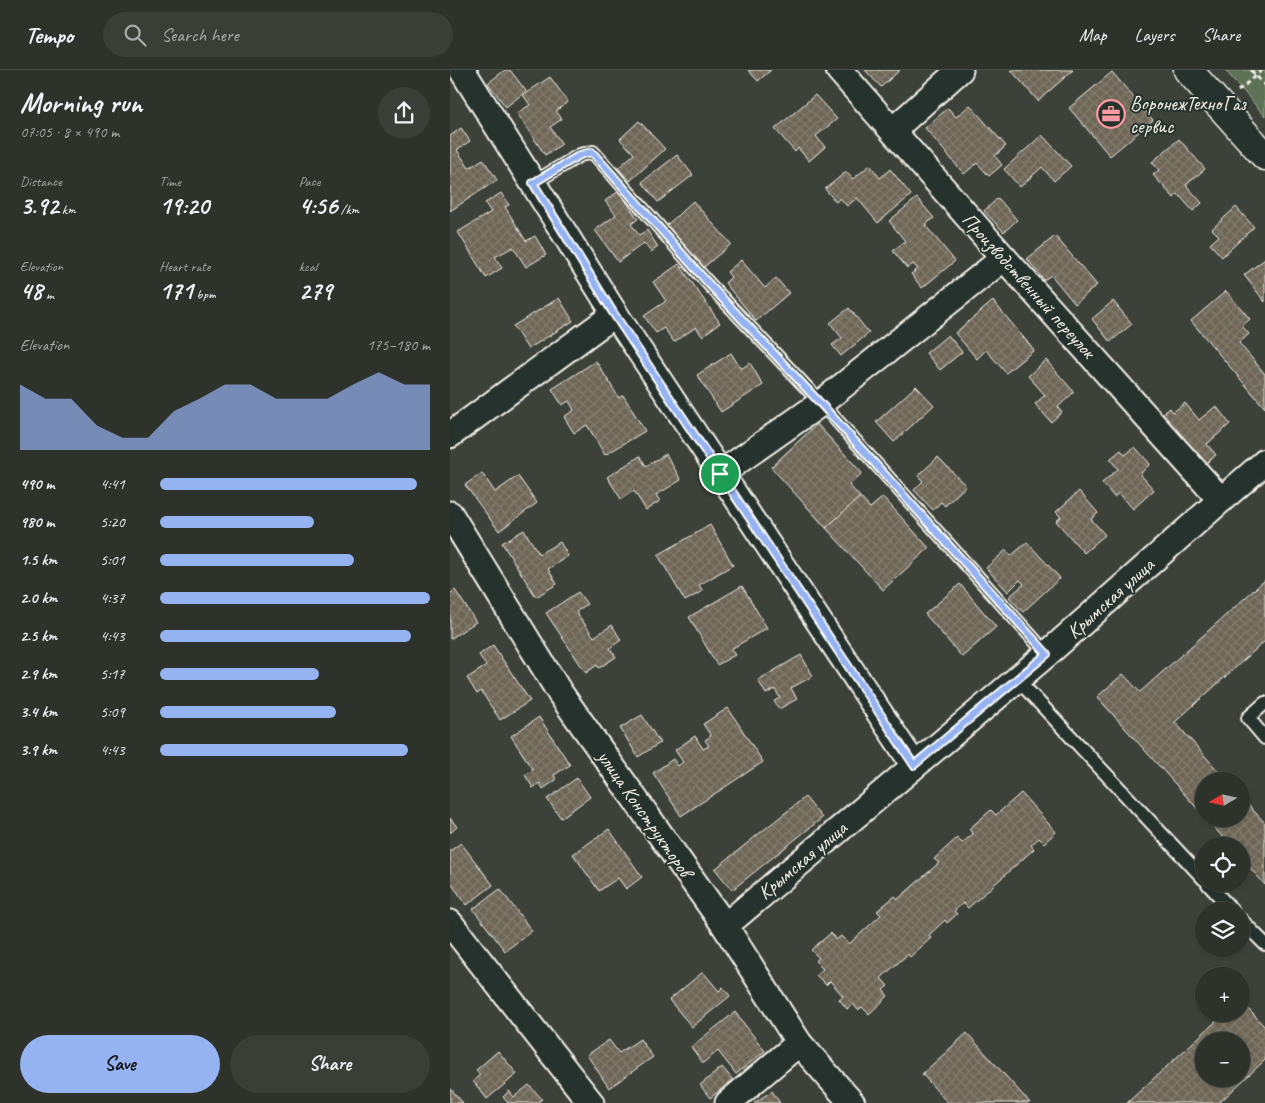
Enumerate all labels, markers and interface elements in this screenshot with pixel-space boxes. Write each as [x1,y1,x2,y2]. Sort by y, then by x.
search box [103,12,453,57]
text: Tempo [25,20,73,50]
icon: search [121,21,149,49]
text: Search here [161,23,239,47]
text: Map [1079,24,1107,46]
text: Layers [1135,24,1174,46]
text: Share [1202,24,1240,46]
text: Morning run [20,85,142,120]
button: share [378,87,430,139]
place label: ВоронежТехноГаз сервис [1130,91,1247,139]
office icon: ВоронежТехноГаз сервис [1096,99,1126,129]
text: 07:05 · 8 × 490 m [20,122,119,142]
text: Distance [20,173,62,190]
text: Time [159,173,181,190]
text: Pace [299,173,320,190]
text: 3.92 [20,190,58,222]
text: 19:20 [159,190,209,222]
text: 4:56 [299,190,337,222]
text: km [58,201,75,218]
text: /km [337,201,359,218]
street label: Производственный переулок [956,207,1102,365]
text: Elevation [20,258,63,275]
text: Heart rate [159,258,210,275]
text: kcal [299,258,317,275]
text: 48 [20,275,43,307]
text: 171 [159,275,193,307]
text: 279 [299,275,332,307]
text: m [43,286,54,303]
text: bpm [193,286,216,303]
text: Elevation [20,335,69,355]
text: 175–180 m [367,335,430,355]
pin [699,453,741,495]
icon: arrive [706,460,734,488]
text: 490 m [20,474,54,494]
text: 4:41 [100,474,125,494]
text: 980 m [20,512,54,532]
text: 5:20 [100,512,125,532]
text: 1.5 km [20,550,57,570]
text: 5:01 [100,550,125,570]
street label: Крымская улица [1061,551,1161,644]
text: 2.0 km [20,588,57,608]
text: 4:37 [100,588,125,608]
text: 2.5 km [20,626,57,646]
text: 4:43 [100,626,125,646]
text: 2.9 km [20,664,57,684]
text: 5:17 [100,664,125,684]
text: 3.4 km [20,702,57,722]
text: 5:09 [100,702,125,722]
text: 3.9 km [20,740,57,760]
text: 4:43 [100,740,125,760]
street label: улица Конструкторов [591,744,700,885]
north arrow [1195,772,1250,828]
map controls [1195,772,1250,1087]
street label: Крымская улица [753,815,854,905]
button: locate [1195,837,1250,892]
button: layers [1195,902,1250,957]
button: + [1195,967,1250,1022]
button: − [1195,1032,1250,1087]
button: Save [20,1035,220,1093]
button: Share [230,1035,430,1093]

